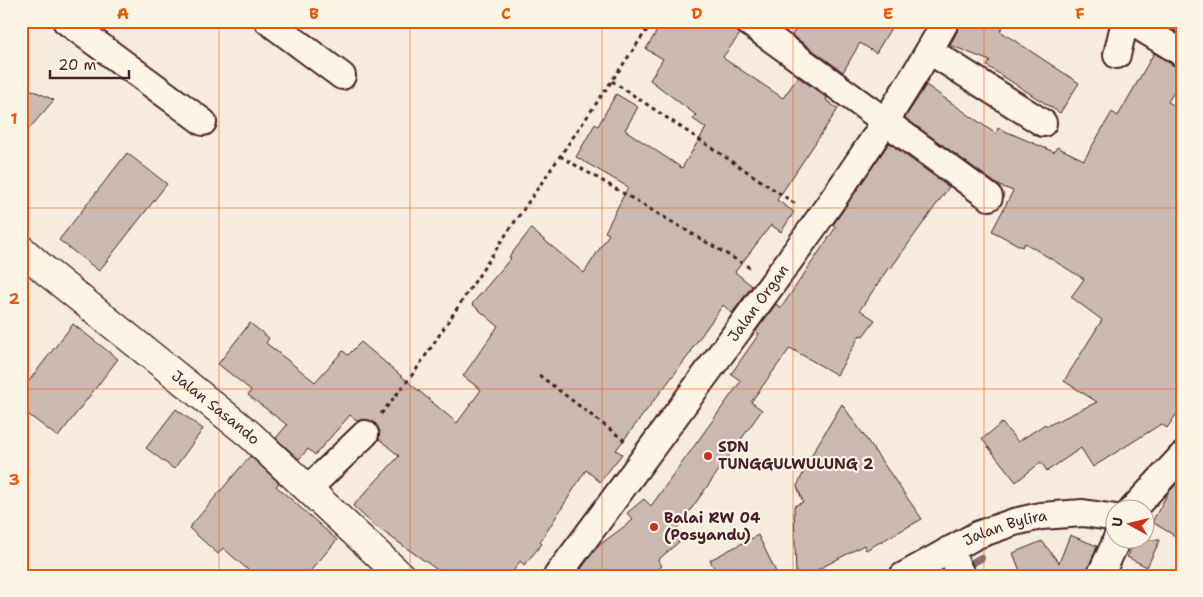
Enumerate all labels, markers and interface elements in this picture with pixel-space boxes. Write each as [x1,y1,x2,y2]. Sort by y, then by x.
text: A [117,3,129,24]
text: B [309,3,319,24]
text: C [501,3,511,24]
text: D [691,3,703,24]
text: E [883,3,893,24]
text: F [1075,3,1085,24]
scale bar [50,48,129,80]
text: 20 m [58,55,97,75]
text: 1 [10,108,18,129]
street label: Jalan Organ [723,260,793,346]
text: 2 [8,288,20,309]
street label: Jalan Sasando [167,366,264,449]
place label: SDN TUNGGULWULUNG 2 [718,437,874,474]
marker: SDN TUNGGULWULUNG 2 [702,450,714,462]
text: 3 [8,469,20,490]
north arrow [1106,500,1156,550]
street label: Jalan Bylira [960,506,1049,551]
place label: Balai RW 04 (Posyandu) [664,508,761,545]
text: U [1108,516,1127,528]
marker: Balai RW 04 (Posyandu) [648,521,660,533]

